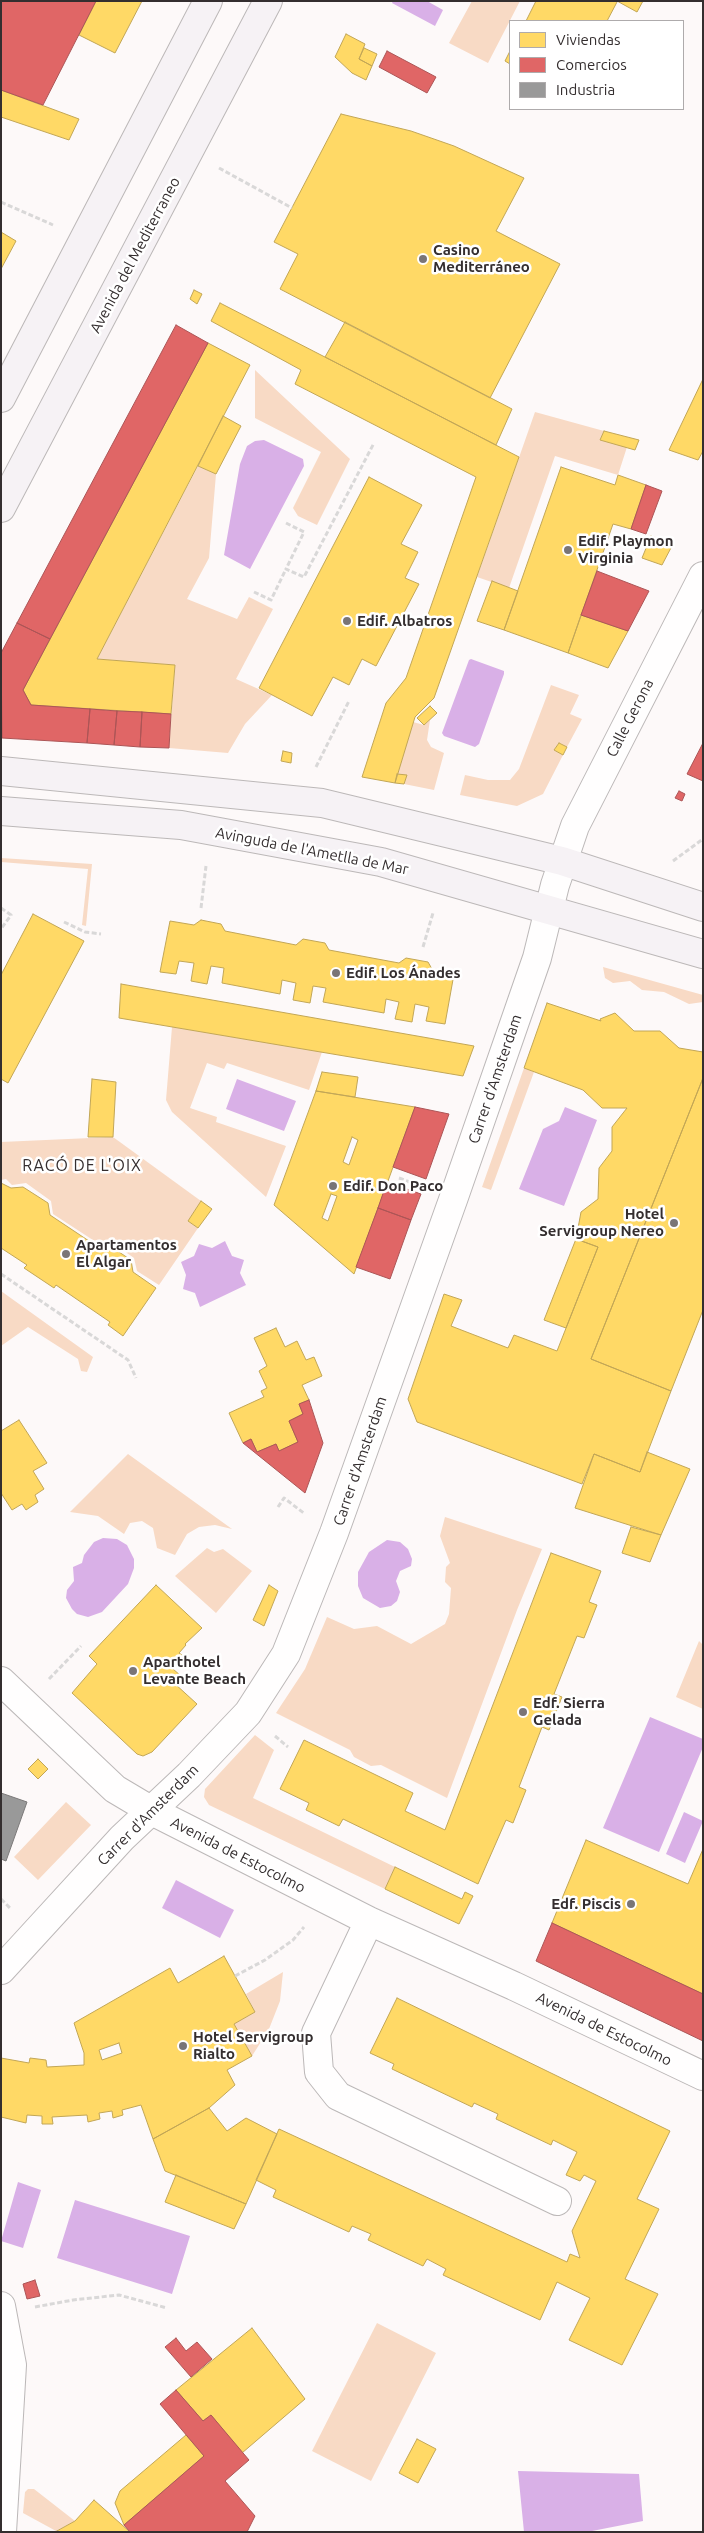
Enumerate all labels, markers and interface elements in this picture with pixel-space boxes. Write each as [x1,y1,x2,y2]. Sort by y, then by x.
legend [509,20,684,110]
text: Viviendas [556,31,620,48]
text: Comercios [556,56,627,73]
text: Industria [556,81,615,98]
street label: Avenida del Mediterraneo [86,174,184,336]
place label: Casino Mediterráneo [433,241,530,276]
marker: Casino Mediterráneo [417,253,429,265]
place label: Edif. Playmon Virginia [578,532,673,567]
marker: Edif. Playmon Virginia [562,544,574,556]
place label: Edif. Albatros [357,612,452,630]
marker: Edif. Albatros [341,615,353,627]
street label: Calle Gerona [603,676,657,760]
street label: Avinguda de l'Ametlla de Mar [214,823,410,879]
place label: Edif. Los Ánades [346,964,461,982]
marker: Edif. Los Ánades [330,967,342,979]
street label: Carrer d'Amsterdam [464,1012,526,1146]
district label: RACÓ DE L'OIX [21,1156,143,1176]
place label: Edif. Don Paco [343,1177,443,1195]
marker: Edif. Don Paco [327,1180,339,1192]
place label: Hotel Servigroup Nereo [539,1205,664,1240]
marker: Hotel Servigroup Nereo [668,1217,680,1229]
place label: Apartamentos El Algar [76,1236,177,1271]
marker: Apartamentos El Algar [60,1248,72,1260]
street label: Carrer d'Amsterdam [329,1394,391,1528]
place label: Aparthotel Levante Beach [143,1653,246,1688]
marker: Aparthotel Levante Beach [127,1665,139,1677]
place label: Edf. Sierra Gelada [533,1694,605,1729]
marker: Edf. Sierra Gelada [517,1706,529,1718]
street label: Carrer d'Amsterdam [94,1761,202,1869]
street label: Avenida de Estocolmo [168,1813,308,1897]
place label: Edf. Piscis [551,1895,621,1913]
marker: Edf. Piscis [625,1898,637,1910]
street label: Avenida de Estocolmo [533,1988,675,2070]
place label: Hotel Servigroup Rialto [193,2028,314,2063]
marker: Hotel Servigroup Rialto [177,2040,189,2052]

